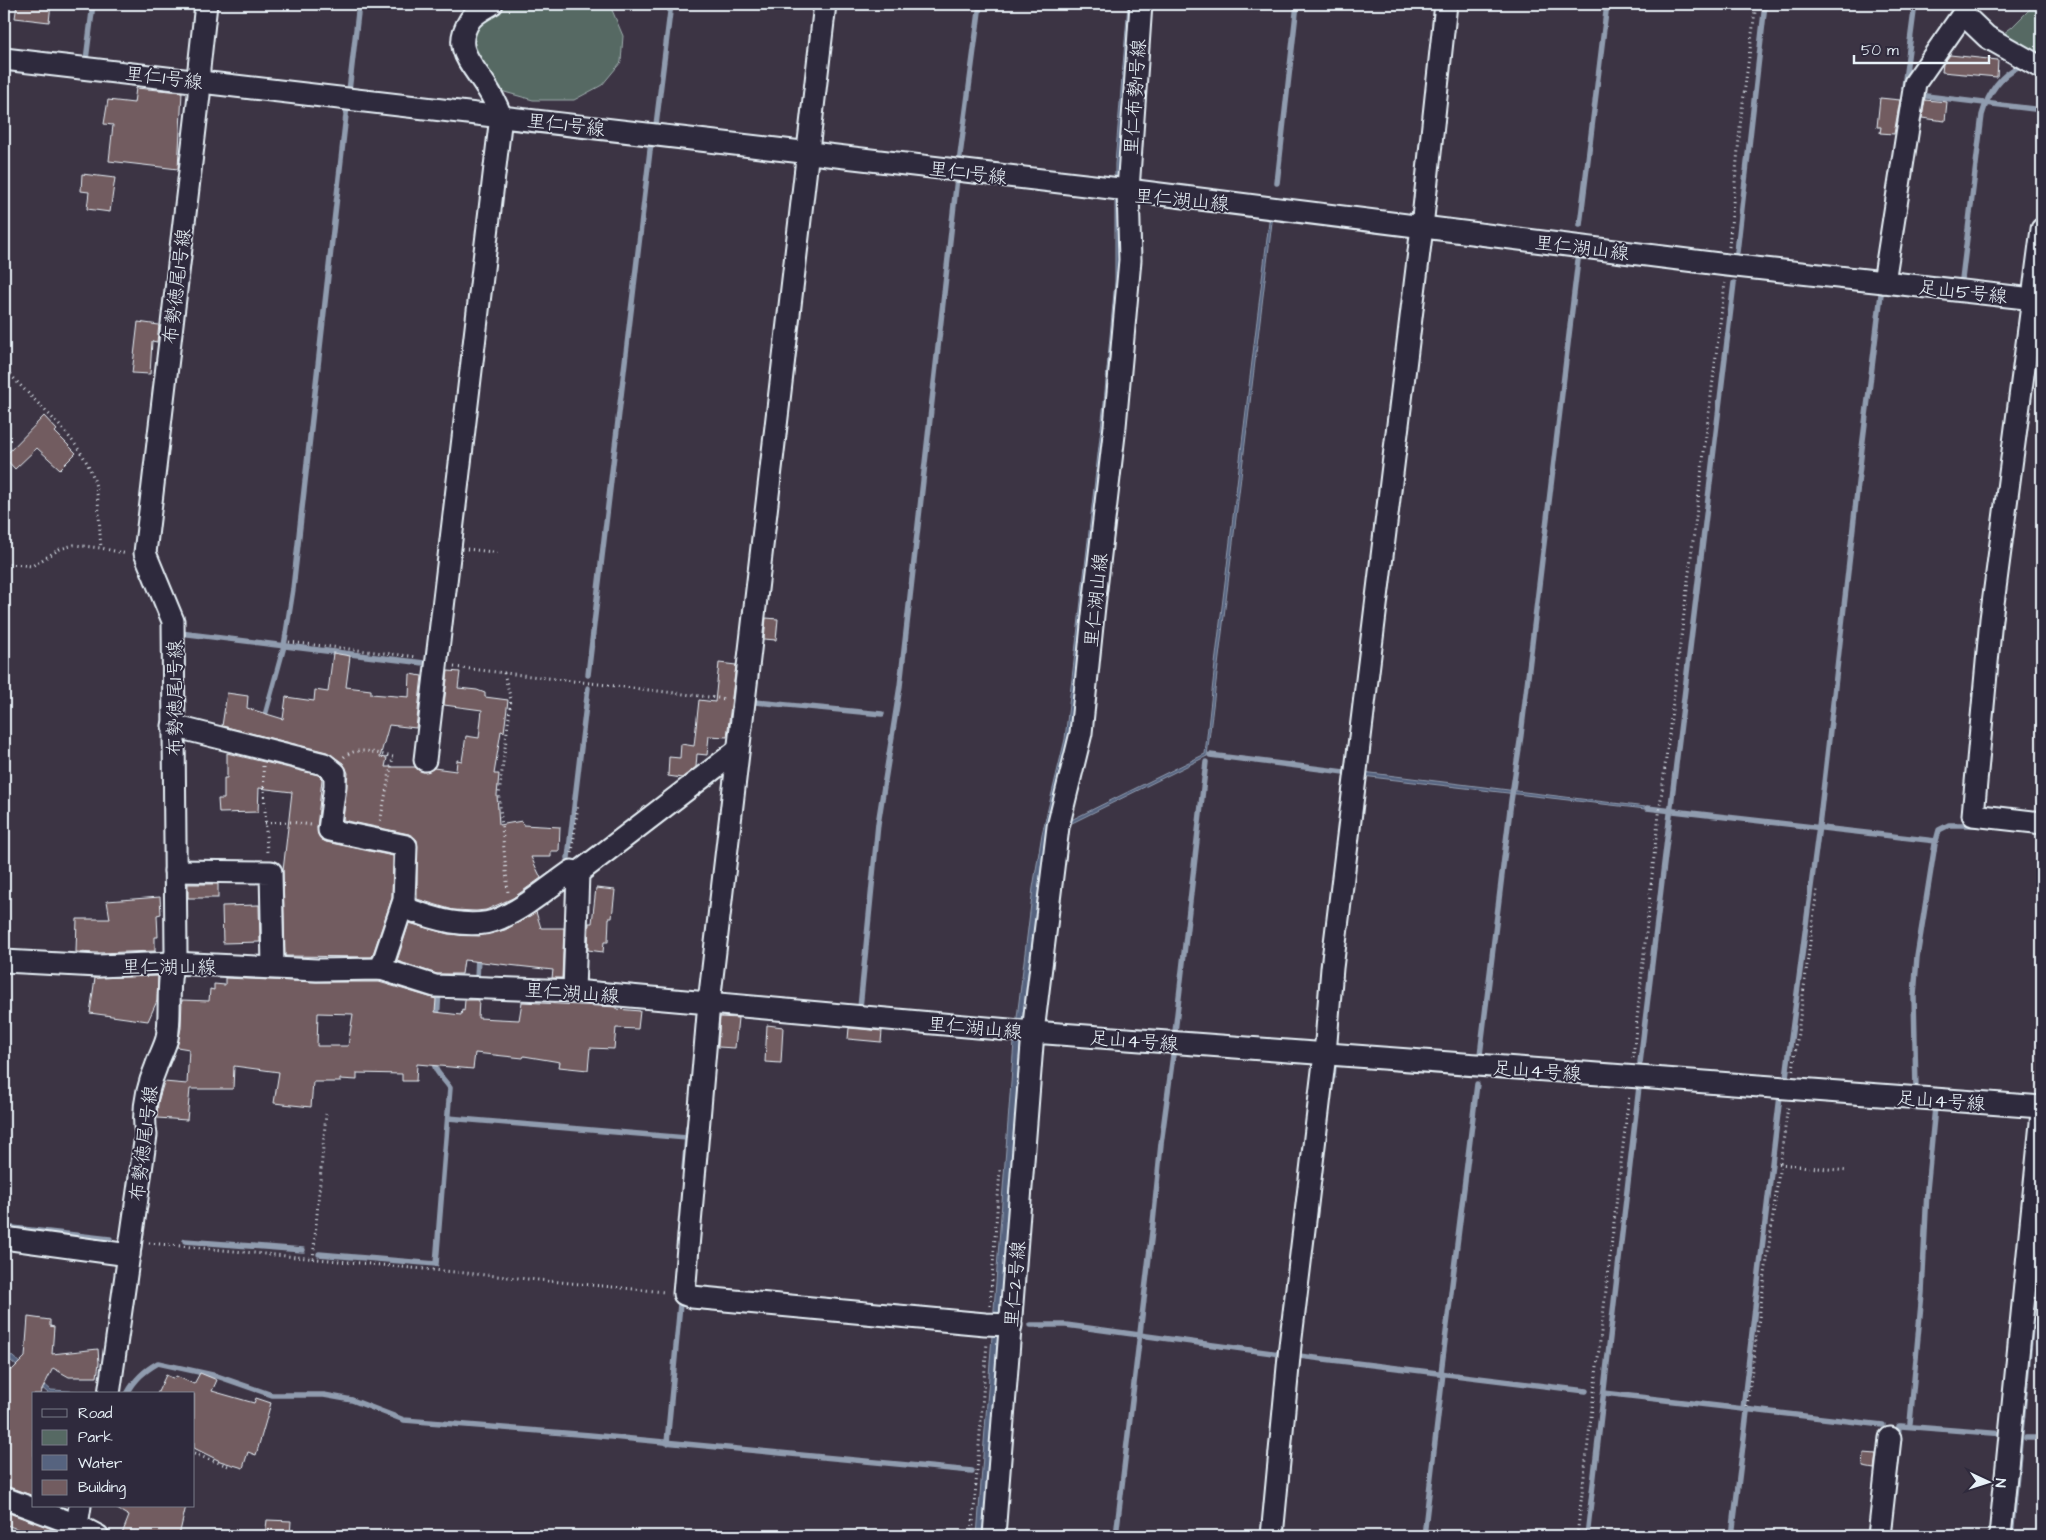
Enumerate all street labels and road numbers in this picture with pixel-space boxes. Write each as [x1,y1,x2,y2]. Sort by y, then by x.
street label: 里仁布勢1号線 [1118,38,1153,156]
street label: 里仁1号線 [123,60,204,97]
street label: 里仁1号線 [525,107,606,144]
street label: 里仁1号線 [927,155,1008,192]
street label: 里仁湖山線 [1133,183,1230,218]
street label: 布勢徳尾1号線 [157,227,198,346]
street label: 里仁湖山線 [1533,229,1631,268]
street label: 足山5号線 [1917,274,2009,311]
street label: 里仁湖山線 [1078,551,1115,649]
street label: 布勢徳尾1号線 [162,640,189,756]
street label: 里仁湖山線 [121,954,217,981]
street label: 里仁湖山線 [524,977,620,1010]
street label: 里仁湖山線 [926,1011,1023,1046]
street label: 足山4号線 [1089,1025,1179,1058]
street label: 足山4号線 [1492,1055,1582,1088]
street label: 布勢徳尾1号線 [124,1084,165,1203]
street label: 足山4号線 [1896,1085,1986,1118]
street label: 里仁2号線 [998,1240,1033,1329]

